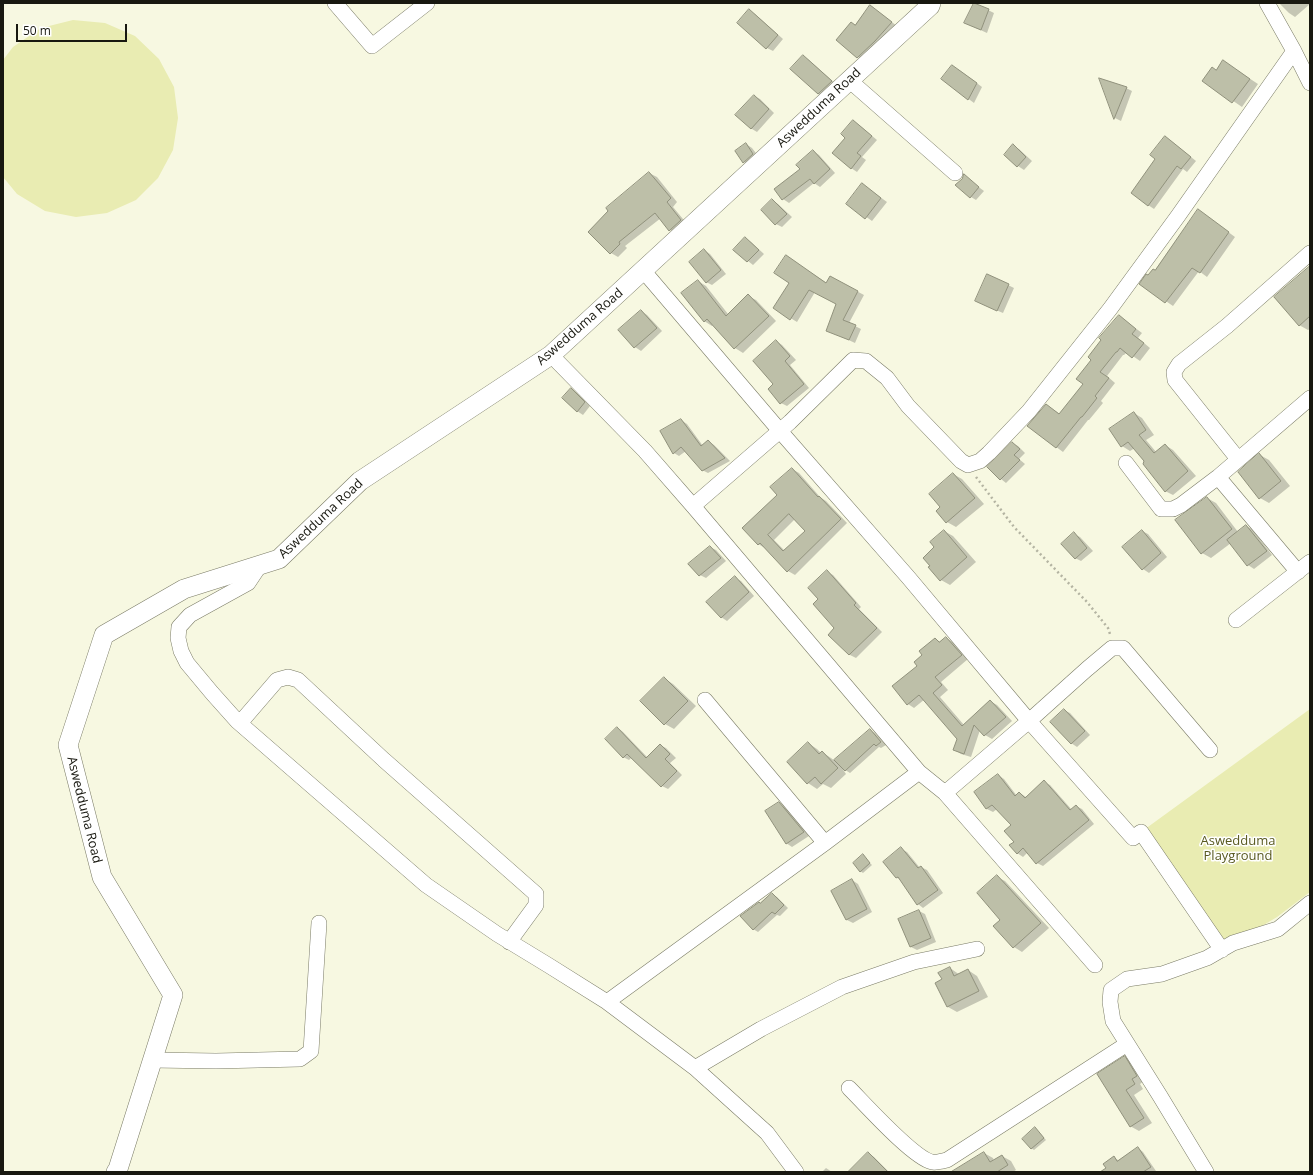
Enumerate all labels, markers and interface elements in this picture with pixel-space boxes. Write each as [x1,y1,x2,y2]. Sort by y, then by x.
scale bar [18,16,129,42]
text: 50 m [23,22,51,39]
street label: Aswedduma Road [774,65,864,151]
street label: Aswedduma Road [534,285,626,369]
street label: Aswedduma Road [276,476,366,562]
street label: Aswedduma Road [63,755,105,865]
park label: Aswedduma Playground [1201,833,1275,864]

